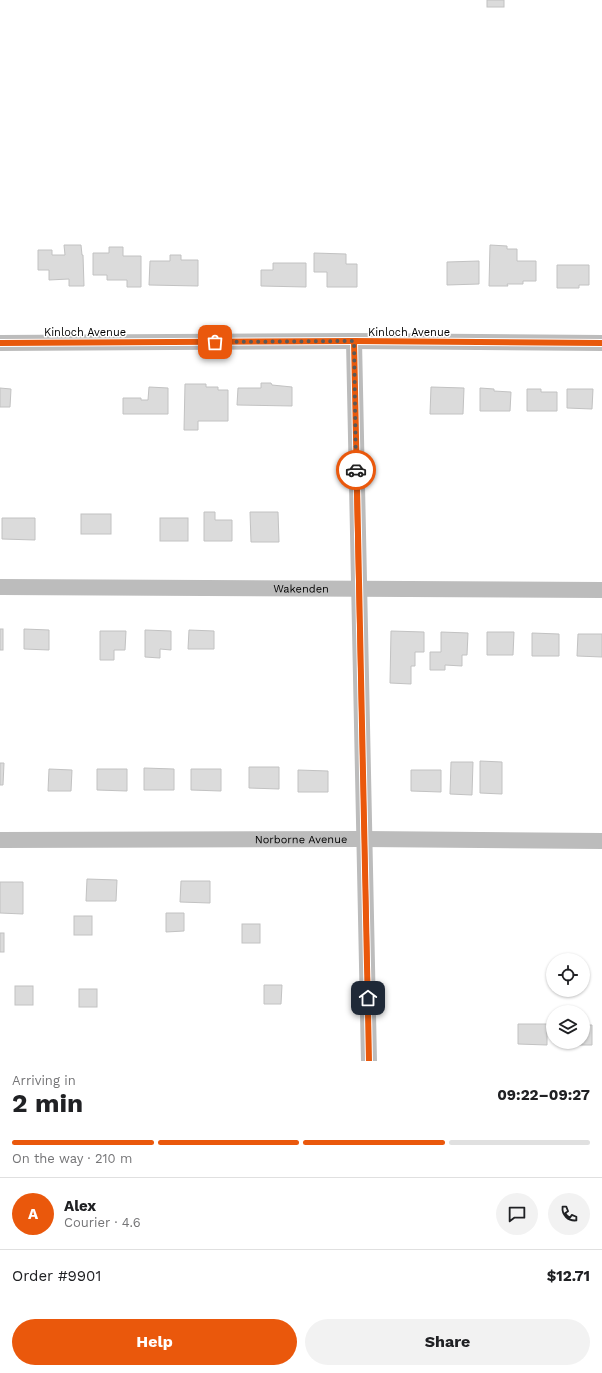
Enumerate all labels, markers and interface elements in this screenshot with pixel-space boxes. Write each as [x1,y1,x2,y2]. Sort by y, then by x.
pin [198,325,232,359]
street label: Kinloch Avenue [44,326,126,339]
street label: Kinloch Avenue [368,326,450,339]
icon: bag [204,331,226,353]
courier [336,450,376,490]
icon: car [345,459,367,481]
street label: Wakenden [273,582,329,595]
street label: Norborne Avenue [255,833,347,846]
map controls [546,953,590,1049]
button: locate [546,953,590,997]
pin [351,981,385,1015]
icon: home [357,987,379,1009]
button: layers [546,1005,590,1049]
text: Arriving in [12,1073,76,1088]
text: 09:22–09:27 [497,1086,590,1104]
text: 2 min [12,1088,83,1118]
text: On the way · 210 m [12,1151,132,1166]
button: chat [496,1193,538,1235]
button: phone [548,1193,590,1235]
text: Alex [64,1197,96,1215]
text: A [28,1205,38,1223]
text: Courier · 4.6 [64,1215,141,1230]
text: Order #9901 [12,1267,101,1285]
text: $12.71 [547,1267,590,1285]
button: Help [12,1319,297,1365]
button: Share [305,1319,590,1365]

